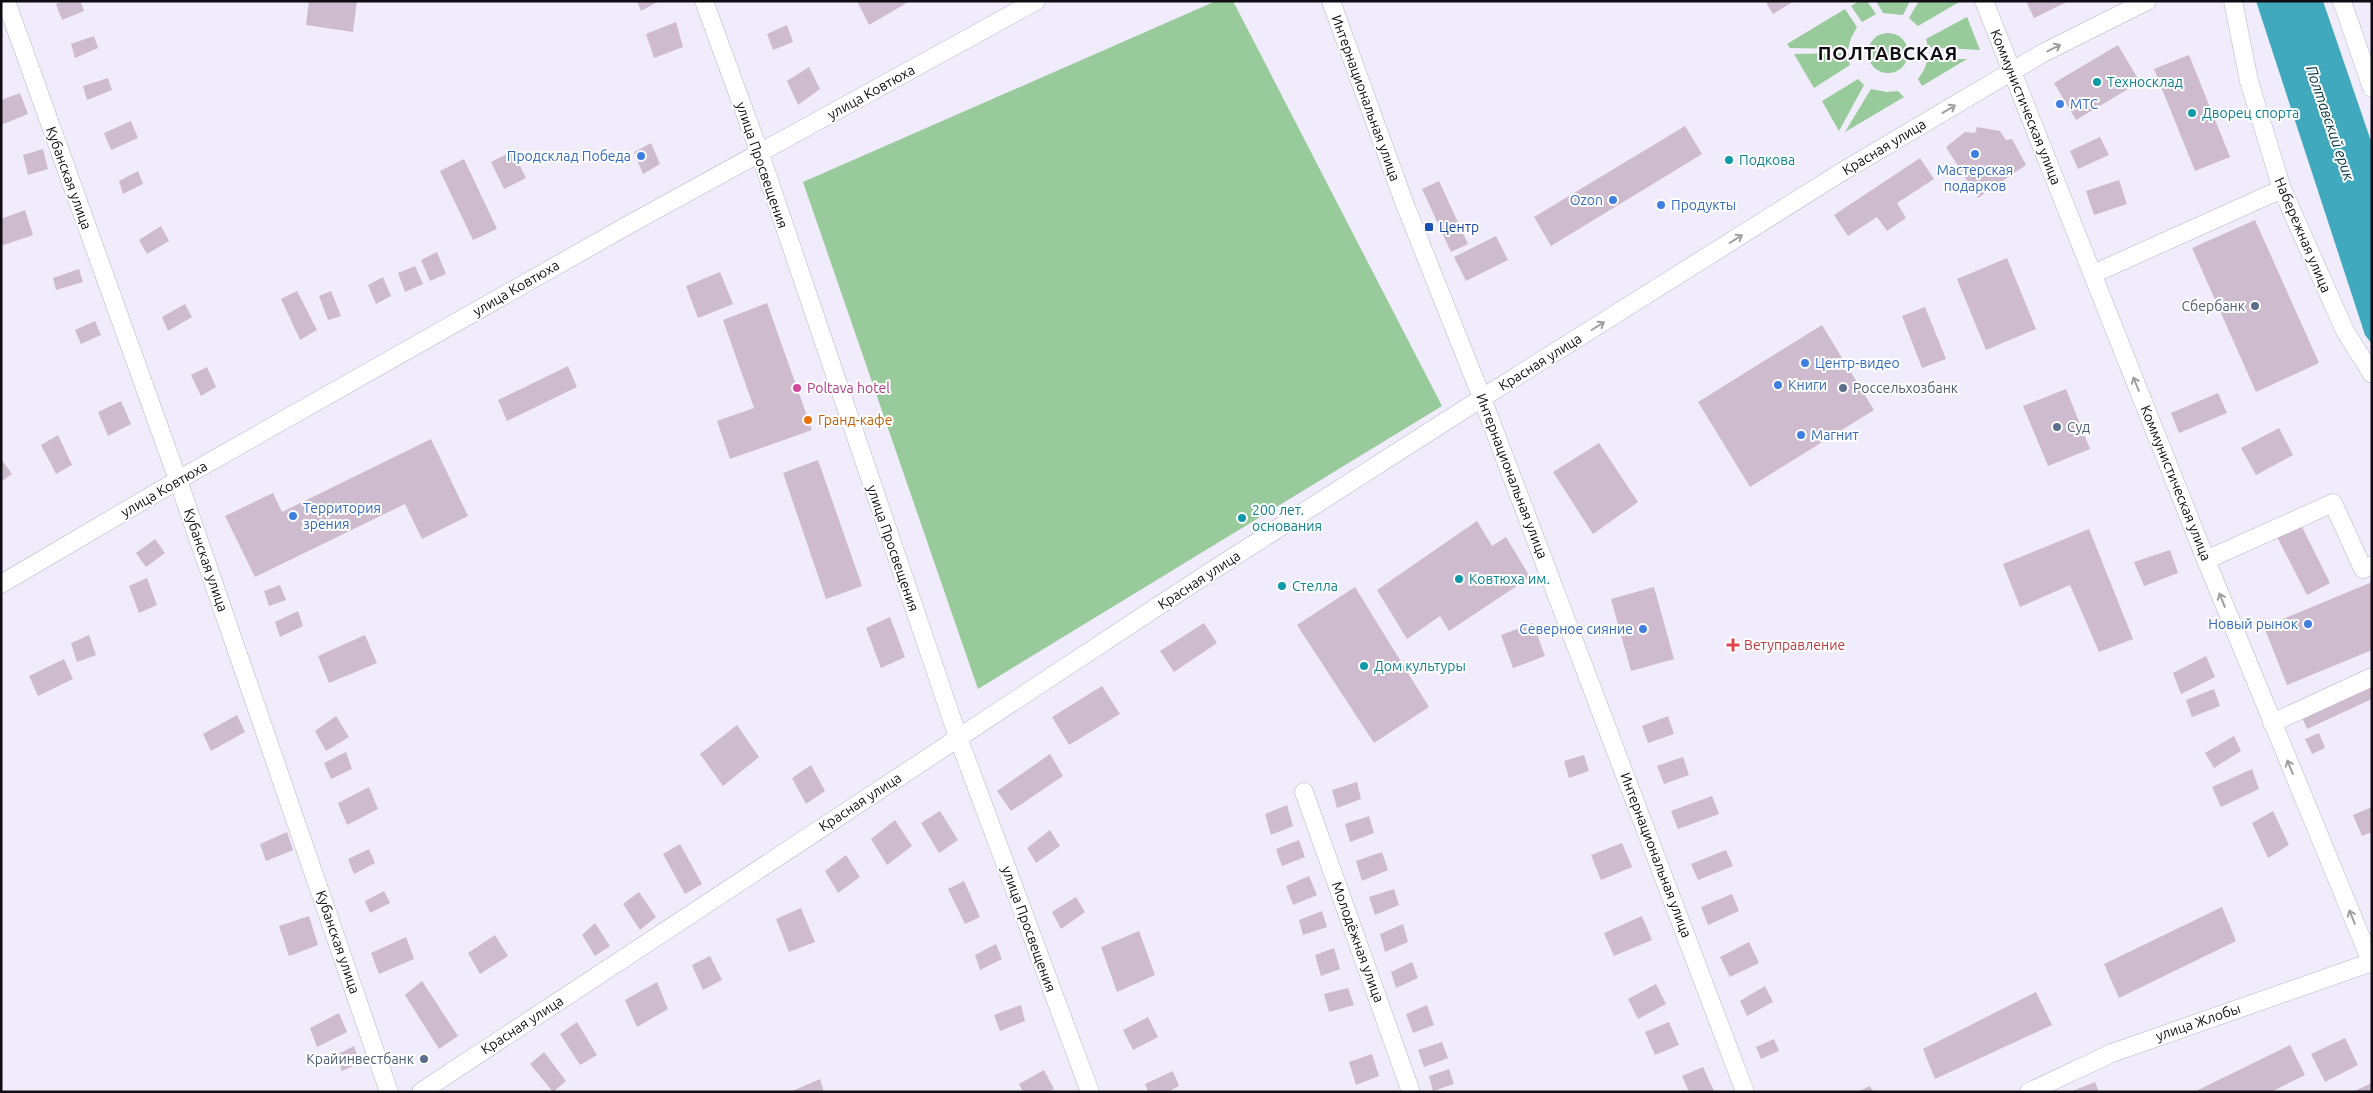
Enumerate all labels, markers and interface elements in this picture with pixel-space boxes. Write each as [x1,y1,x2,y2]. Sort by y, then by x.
street label: Интернациональная улица [1328,13,1404,183]
street label: Коммунистическая улица [1987,27,2065,187]
district label: ПОЛТАВСКАЯ [1818,42,1958,64]
one-way arrow [2047,42,2062,52]
street label: улица Ковтюха [825,61,917,123]
water label: Полтавский ерик [2303,63,2358,183]
place label: Техносклад [2107,74,2183,90]
marker: Техносклад [2091,76,2103,88]
place label: МТС [2070,96,2099,112]
marker: МТС [2054,98,2066,110]
street label: улица Просвещения [733,100,791,230]
one-way arrow [1941,103,1955,113]
place label: Дворец спорта [2202,105,2299,121]
marker: Дворец спорта [2186,107,2198,119]
street label: Красная улица [1839,116,1929,178]
street label: Кубанская улица [43,124,95,232]
place label: Продсклад Победа [507,148,631,164]
marker: Мастерская подарков [1969,148,1981,160]
marker: Продсклад Победа [635,150,647,162]
place label: Подкова [1739,152,1795,168]
marker: Подкова [1723,154,1735,166]
place label: Мастерская подарков [1937,162,2013,194]
street label: Набережная улица [2271,175,2335,295]
place label: Ozon [1570,192,1603,208]
marker: Ozon [1607,194,1619,206]
place label: Продукты [1671,197,1736,213]
marker: Продукты [1655,199,1667,211]
place label: Центр [1439,219,1479,235]
marker: Центр [1423,221,1435,233]
one-way arrow [1728,234,1742,244]
street label: улица Ковтюха [470,257,562,319]
place label: Сбербанк [2182,298,2245,314]
marker: Сбербанк [2249,300,2261,312]
one-way arrow [1591,320,1605,331]
street label: Красная улица [1496,330,1584,394]
place label: Центр-видео [1815,355,1900,371]
marker: Центр-видео [1799,357,1811,369]
place label: Книги [1788,377,1827,393]
one-way arrow [2131,377,2141,392]
marker: Книги [1772,379,1784,391]
place label: Poltava hotel [807,380,890,396]
place label: Россельхозбанк [1853,380,1958,396]
marker: Poltava hotel [791,382,803,394]
marker: Россельхозбанк [1837,382,1849,394]
street label: Интернациональная улица [1473,391,1551,561]
street label: Коммунистическая улица [2137,403,2215,563]
place label: Гранд-кафе [818,412,892,428]
marker: Гранд-кафе [802,414,814,426]
place label: Суд [2067,419,2090,435]
marker: Суд [2051,421,2063,433]
place label: Магнит [1811,427,1859,443]
marker: Магнит [1795,429,1807,441]
street label: улица Ковтюха [118,458,210,520]
street label: улица Просвещения [864,483,922,613]
place label: Территория зрения [303,500,381,532]
place label: 200 лет. основания [1252,502,1322,534]
street label: Кубанская улица [181,506,231,614]
marker: Территория зрения [287,510,299,522]
marker: 200 лет. основания [1236,512,1248,524]
street label: Красная улица [1155,547,1243,613]
place label: Ковтюха им. [1469,571,1550,587]
marker: Ковтюха им. [1453,573,1465,585]
place label: Стелла [1292,578,1338,594]
marker: Стелла [1276,580,1288,592]
one-way arrow [2217,593,2227,608]
place label: Новый рынок [2208,616,2298,632]
marker: Новый рынок [2302,618,2314,630]
place label: Северное сияние [1519,621,1633,637]
marker: Северное сияние [1637,623,1649,635]
place label: Ветуправление [1744,637,1845,653]
marker: Ветуправление [1726,638,1740,652]
place label: Дом культуры [1374,658,1466,674]
marker: Дом культуры [1358,660,1370,672]
one-way arrow [2285,760,2295,775]
street label: Красная улица [816,769,904,835]
street label: Интернациональная улица [1617,770,1695,940]
street label: улица Просвещения [999,864,1059,994]
street label: Молодёжная улица [1329,879,1387,1005]
street label: Кубанская улица [313,888,363,996]
one-way arrow [2347,910,2357,925]
street label: Красная улица [478,992,566,1058]
street label: улица Жлобы [2153,1000,2243,1044]
place label: Крайинвестбанк [306,1051,414,1067]
marker: Крайинвестбанк [418,1053,430,1065]

